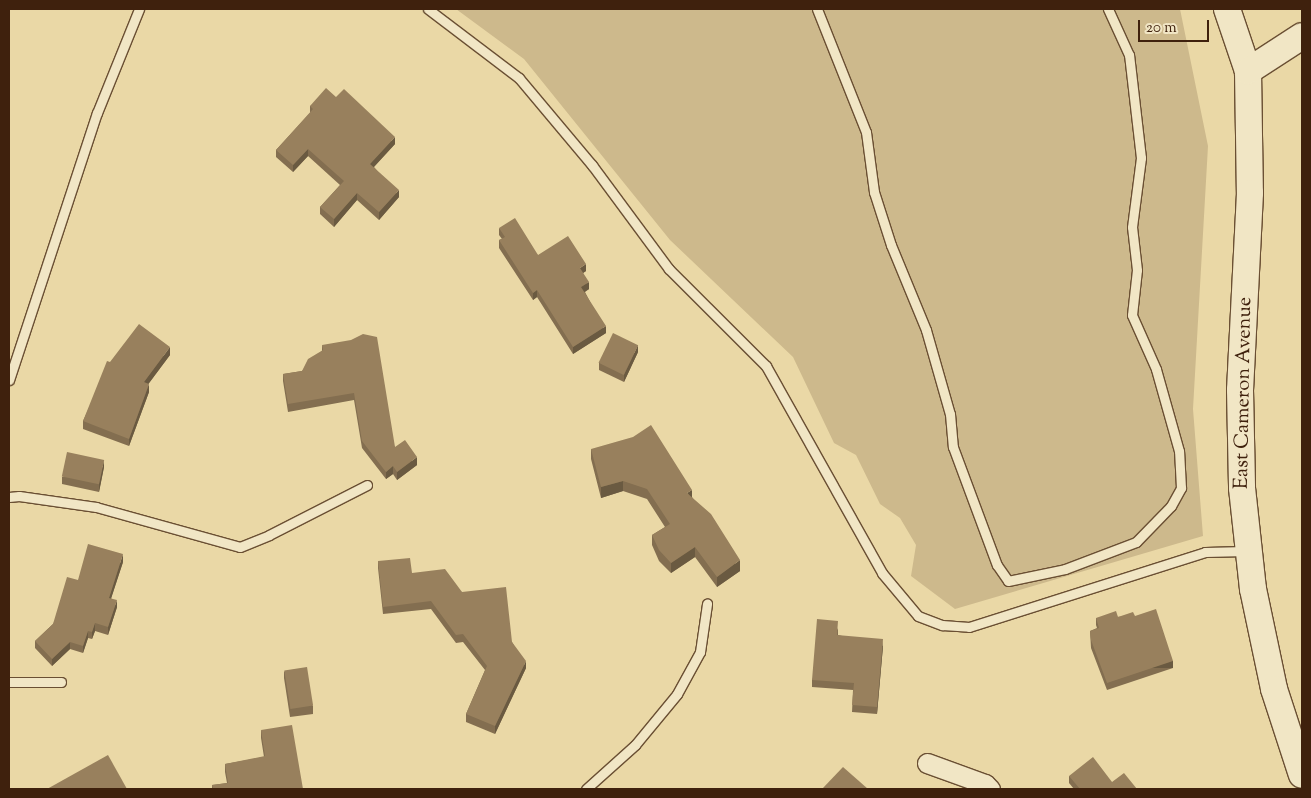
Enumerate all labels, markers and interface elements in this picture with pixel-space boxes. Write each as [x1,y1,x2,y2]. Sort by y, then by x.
scale bar [1141,10,1212,42]
text: 20 m [1146,18,1177,39]
street label: East Cameron Avenue [1230,297,1258,489]

